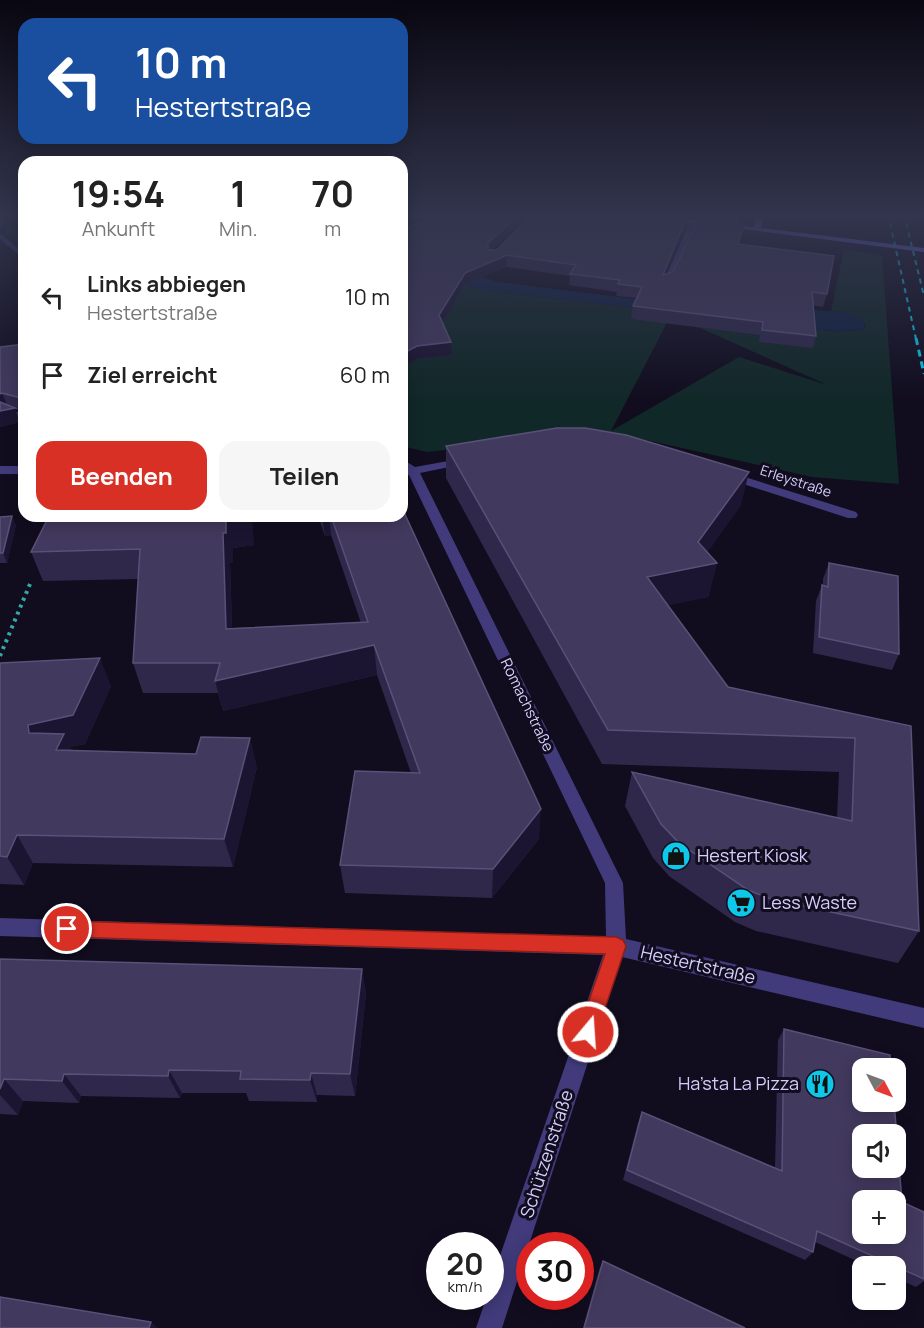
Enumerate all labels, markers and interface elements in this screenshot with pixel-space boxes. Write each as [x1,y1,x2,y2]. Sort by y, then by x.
text: 10 m [135,33,227,91]
icon: left [36,42,114,120]
text: Hestertstraße [135,88,311,125]
text: 19:54 [72,169,165,218]
text: 1 [230,169,246,218]
text: 70 [311,169,354,218]
text: Ankunft [82,215,155,242]
text: Min. [219,215,257,242]
text: m [324,215,341,242]
text: Links abbiegen [87,269,246,299]
icon: left [36,281,69,314]
text: 10 m [345,282,390,312]
text: Hestertstraße [87,299,218,326]
icon: arrive [36,359,69,392]
text: Ziel erreicht [87,360,218,390]
text: 60 m [340,360,390,390]
button: Beenden [36,441,207,510]
button: Teilen [219,441,390,510]
street label: Erleystraße [758,460,834,501]
street label: Romachstraße [496,654,559,755]
shop icon: Hestert Kiosk [660,840,692,872]
place label: Hestert Kiosk [697,843,809,867]
supermarket icon: Less Waste [725,887,757,919]
place label: Less Waste [762,890,857,914]
pin [41,903,92,954]
icon: arrive [50,912,83,945]
street label: Hestertstraße [638,939,758,989]
position arrow [556,1000,620,1064]
north arrow [852,1058,906,1112]
map controls [852,1058,906,1310]
restaurant icon: Ha’sta La Pizza [804,1068,836,1100]
place label: Ha’sta La Pizza [678,1071,799,1095]
street label: Schützenstraße [514,1086,578,1221]
button: sound [852,1124,906,1178]
button: + [852,1190,906,1244]
speed limit sign: 30 [516,1232,594,1310]
text: 20 [446,1243,484,1284]
button: − [852,1256,906,1310]
text: km/h [448,1276,482,1297]

